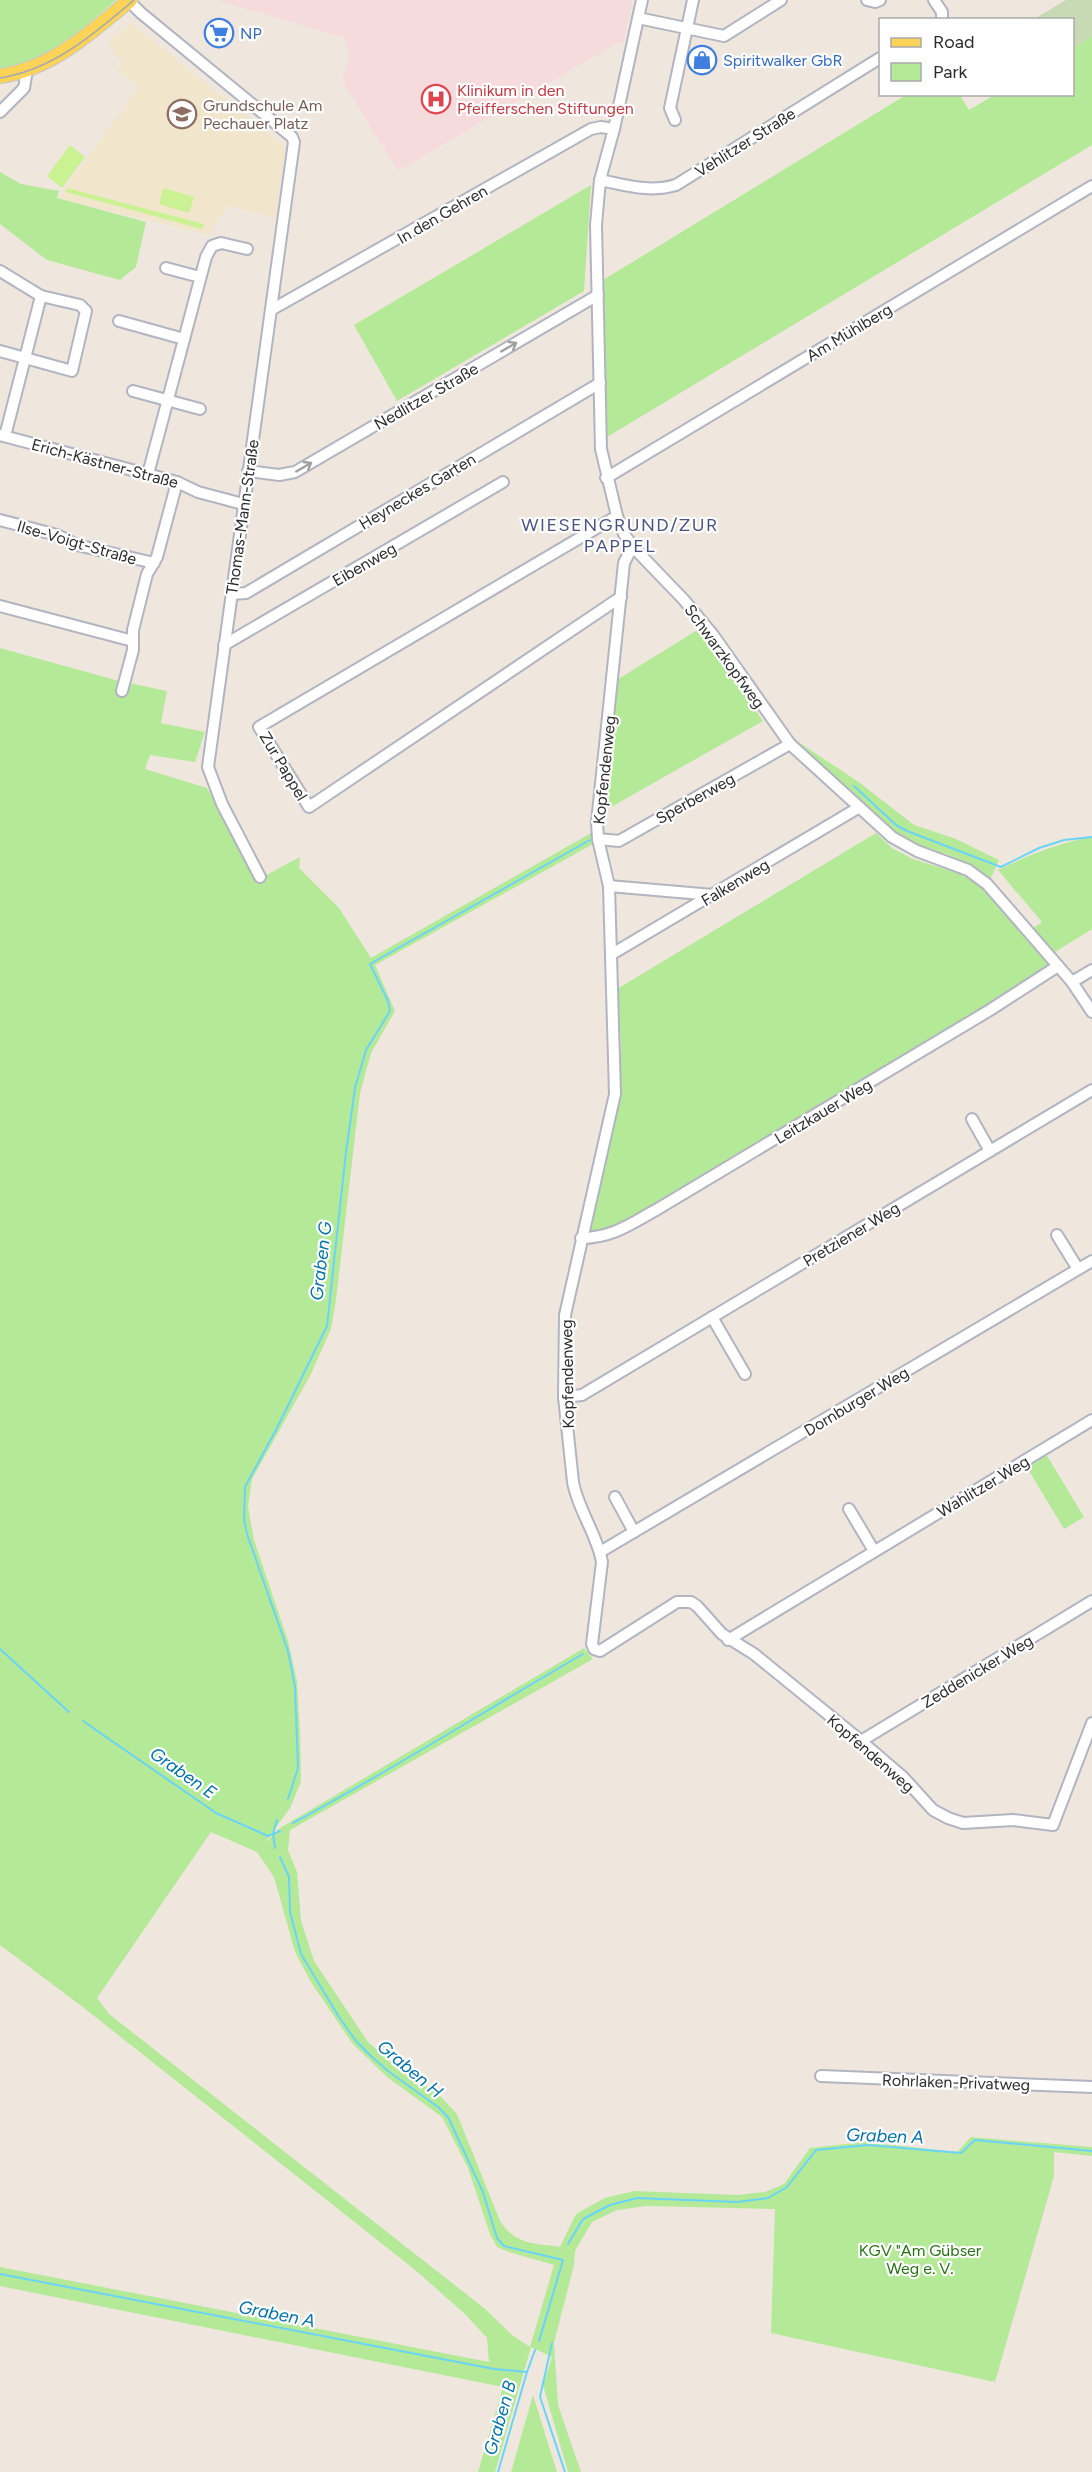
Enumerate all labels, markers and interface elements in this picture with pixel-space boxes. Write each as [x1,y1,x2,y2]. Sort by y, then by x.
supermarket icon: NP [203,17,235,49]
legend [879,18,1074,96]
place label: NP [240,24,262,43]
text: Road [933,31,974,53]
shop icon: Spiritwalker GbR [686,44,718,76]
place label: Spiritwalker GbR [723,51,842,70]
text: Park [933,61,968,83]
place label: Klinikum in den Pfeifferschen Stiftungen [457,81,634,118]
hospital icon: Klinikum in den Pfeifferschen Stiftungen [420,83,452,115]
place label: Grundschule Am Pechauer Platz [203,96,322,133]
school or university icon: Grundschule Am Pechauer Platz [166,98,198,130]
street label: Vehlitzer Straße [692,104,799,181]
street label: In den Gehren [394,181,491,248]
street label: Am Mühlberg [803,300,895,365]
one-way arrow [500,341,517,353]
street label: Nedlitzer Straße [371,359,482,434]
street label: Erich-Kästner-Straße [29,435,181,492]
street label: Thomas-Mann-Straße [222,438,263,596]
street label: Heyneckes Garten [356,449,479,534]
one-way arrow [295,460,312,472]
district label: WIESENGRUND/ZUR PAPPEL [521,514,719,557]
street label: Ilse-Voigt-Straße [15,516,139,569]
street label: Eibenweg [329,539,400,590]
street label: Schwarzkopfweg [681,601,769,712]
street label: Kopfendenweg [589,715,620,825]
street label: Zur Pappel [256,728,312,804]
street label: Sperberweg [652,769,738,828]
street label: Falkenweg [698,855,773,910]
street label: Leitzkauer Weg [771,1075,875,1148]
street label: Pretziener Weg [799,1198,903,1271]
water label: Graben G [305,1220,337,1302]
street label: Kopfendenweg [557,1319,578,1429]
street label: Dornburger Weg [801,1363,912,1440]
street label: Wahlitzer Weg [934,1452,1033,1521]
street label: Zeddenicker Weg [918,1631,1036,1712]
street label: Kopfendenweg [823,1710,918,1796]
water label: Graben E [146,1742,221,1804]
water label: Graben H [373,2035,448,2103]
street label: Rohrlaken-Privatweg [882,2070,1030,2095]
water label: Graben A [846,2124,924,2148]
park label: KGV "Am Gübser Weg e. V. [859,2241,982,2278]
water label: Graben A [237,2296,317,2332]
water label: Graben B [479,2378,521,2458]

